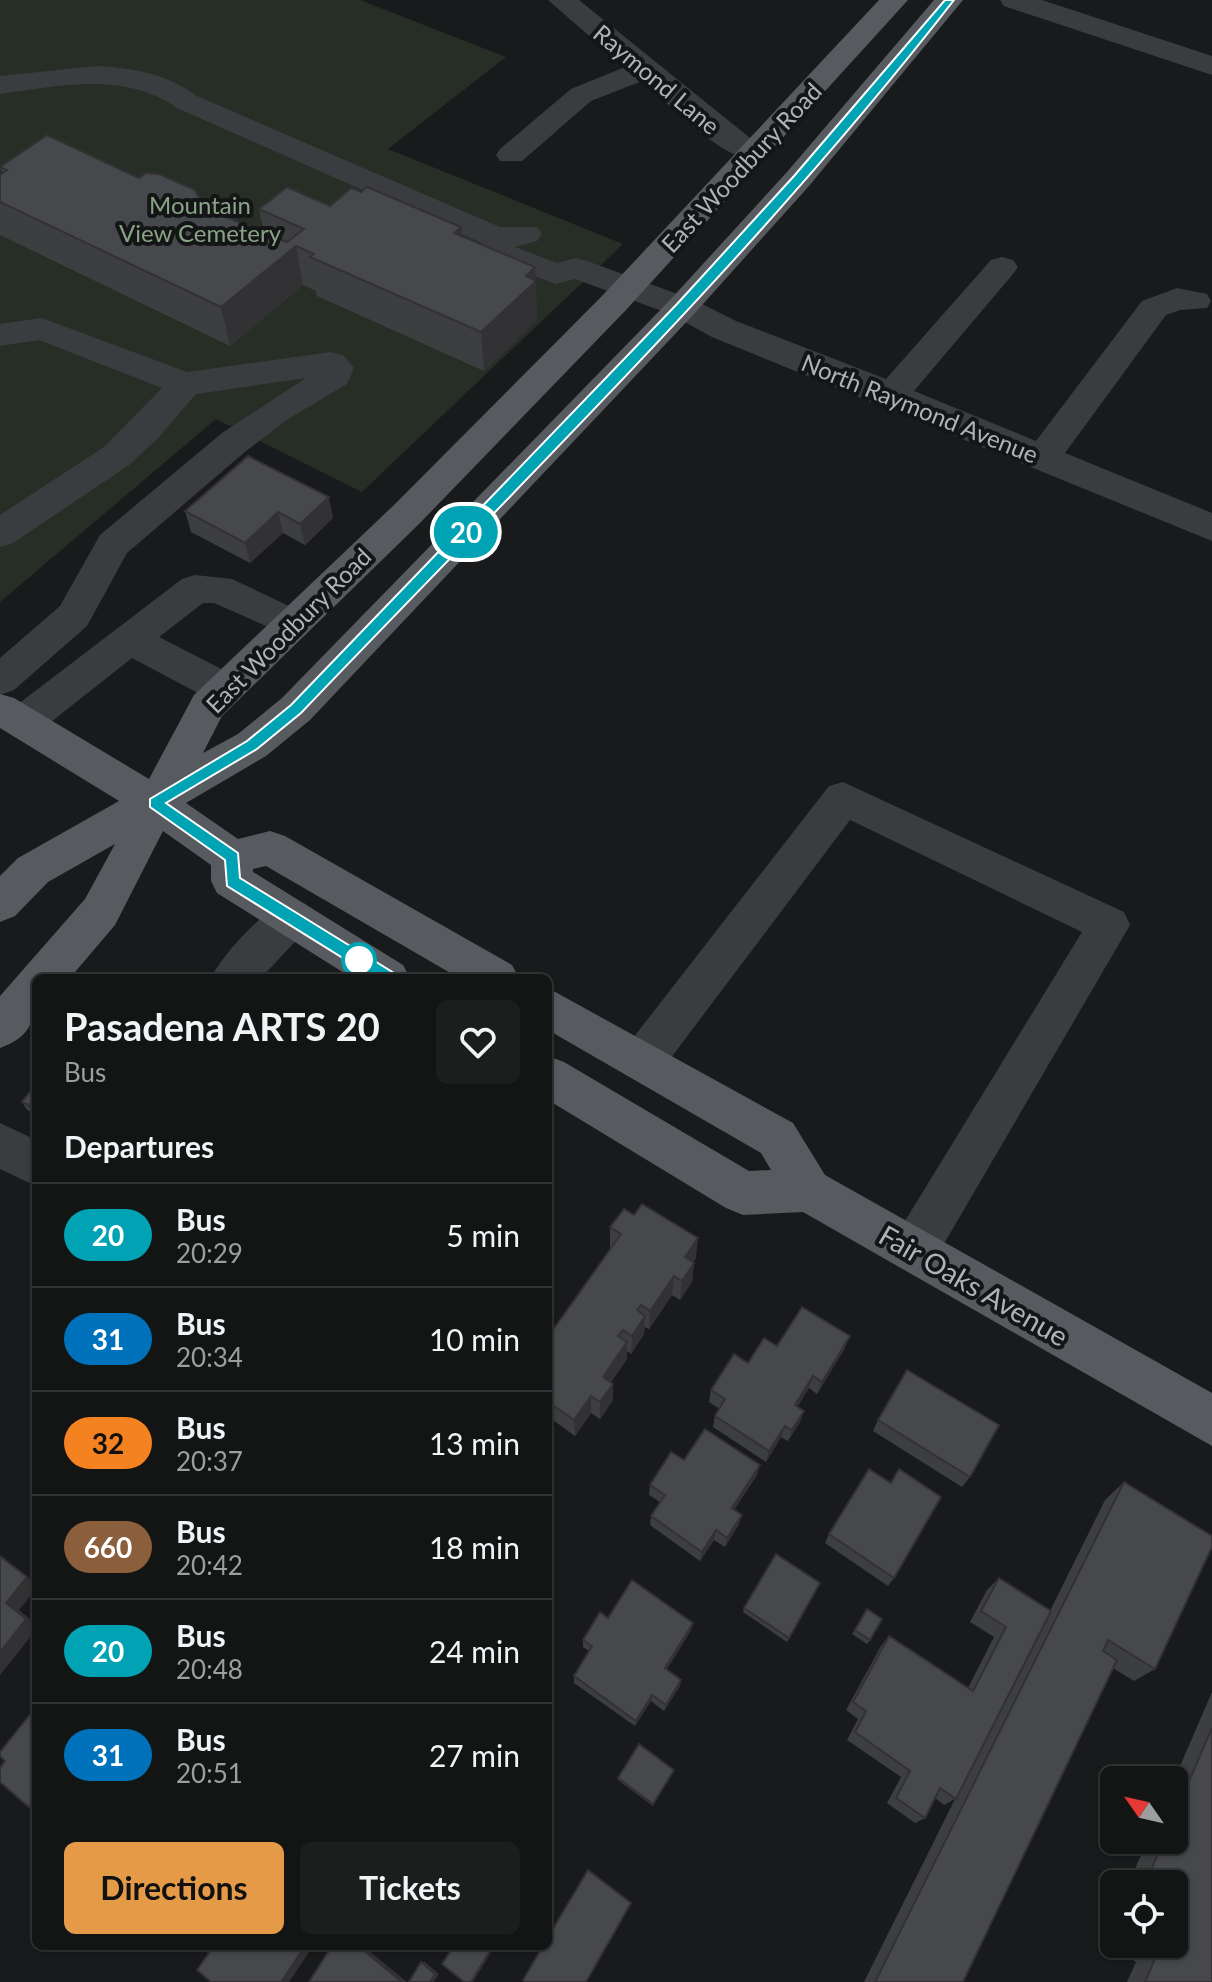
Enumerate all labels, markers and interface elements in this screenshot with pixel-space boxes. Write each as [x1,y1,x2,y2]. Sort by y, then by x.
street label: Raymond Lane [588,18,726,140]
street label: East Woodbury Road [655,76,827,258]
park label: Mountain View Cemetery [119,190,282,247]
street label: North Raymond Avenue [798,347,1042,469]
line badge: 20 [430,506,502,558]
text: 20 [450,515,482,549]
street label: East Woodbury Road [199,541,377,719]
unlabelled marker [342,943,376,977]
button: heart [436,1000,520,1084]
text: Pasadena ARTS 20 [64,1003,380,1049]
text: Bus [64,1056,106,1088]
text: Departures [64,1128,214,1164]
text: Bus [176,1201,226,1237]
text: 5 min [446,1217,520,1253]
street label: Fair Oaks Avenue [873,1217,1075,1353]
text: 20 [92,1218,124,1252]
text: 20:29 [176,1237,243,1269]
text: Bus [176,1305,226,1341]
text: 10 min [429,1321,520,1357]
text: 31 [92,1322,124,1356]
text: 20:34 [176,1341,243,1373]
text: Bus [176,1409,226,1445]
text: 13 min [429,1425,520,1461]
text: 32 [92,1426,124,1460]
text: 20:37 [176,1445,243,1477]
text: Bus [176,1513,226,1549]
text: 18 min [429,1529,520,1565]
text: 660 [84,1530,132,1564]
text: 20:42 [176,1549,243,1581]
text: Bus [176,1617,226,1653]
text: 24 min [429,1633,520,1669]
text: 20 [92,1634,124,1668]
text: 20:48 [176,1653,243,1685]
text: Bus [176,1721,226,1757]
text: 27 min [429,1737,520,1773]
text: 31 [92,1738,124,1772]
text: 20:51 [176,1757,243,1789]
north arrow [1100,1766,1188,1854]
map controls [1100,1766,1188,1958]
button: Directions [64,1842,284,1934]
button: Tickets [300,1842,520,1934]
button: locate [1100,1870,1188,1958]

